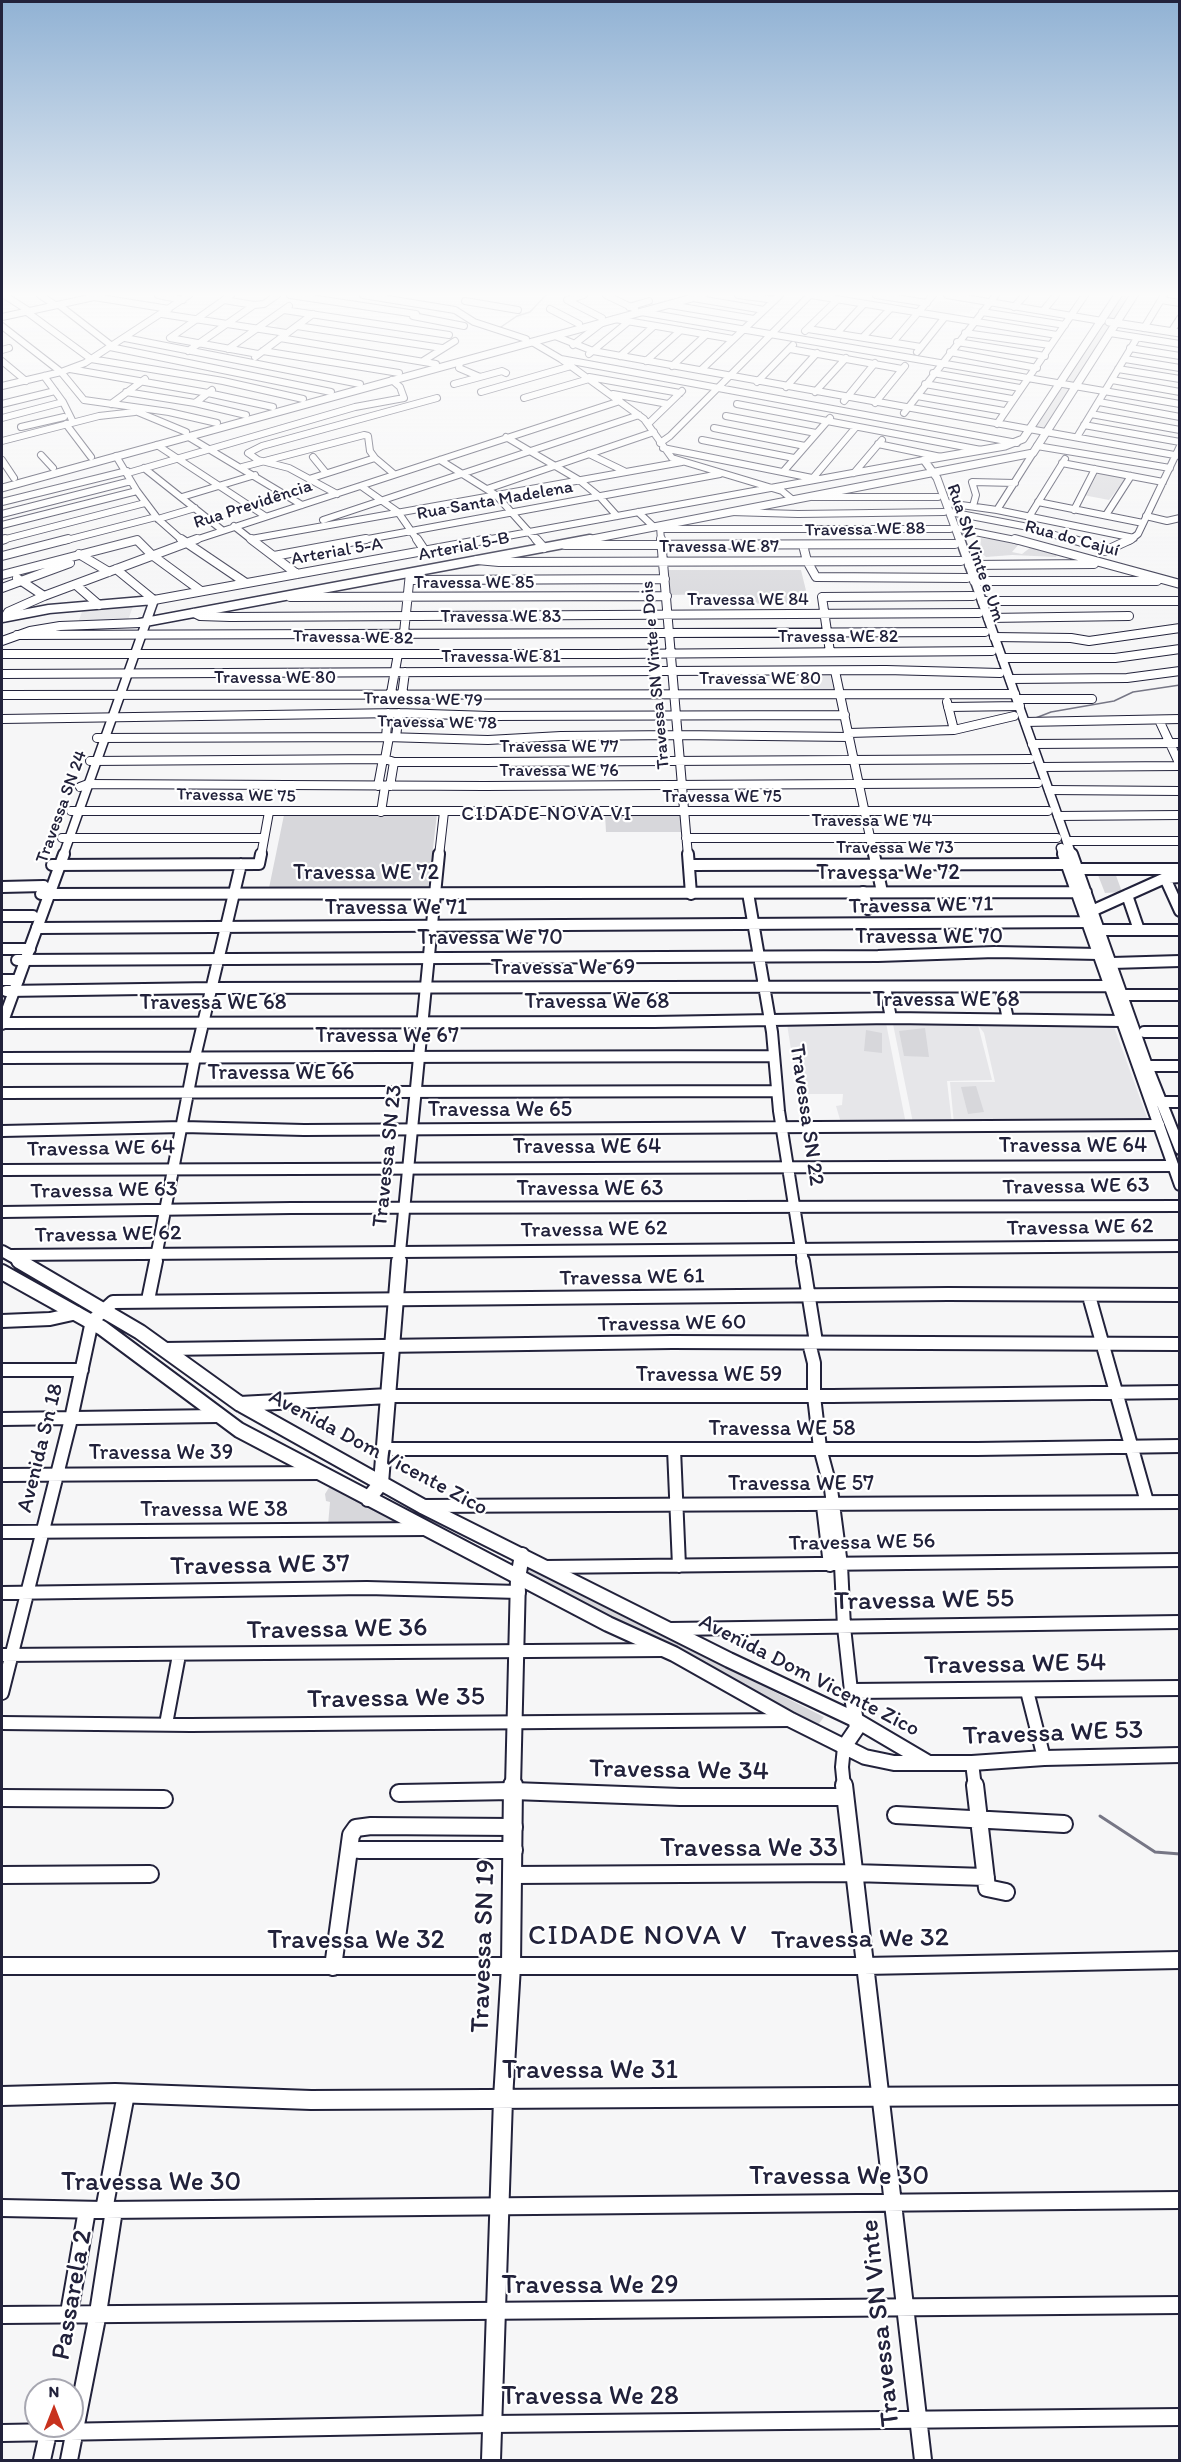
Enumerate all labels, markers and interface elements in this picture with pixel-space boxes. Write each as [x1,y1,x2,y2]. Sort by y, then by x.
street label: Rua Previdência [191,476,315,534]
street label: Rua Santa Madelena [415,477,575,525]
street label: Rua SN Vinte e Um [941,481,1009,625]
street label: Rua do Cajuí [1022,516,1122,562]
street label: Travessa WE 88 [804,518,926,542]
street label: Arterial 5-B [417,528,511,566]
street label: Arterial 5-A [290,533,384,571]
street label: Travessa WE 87 [659,536,779,558]
street label: Travessa WE 85 [414,572,534,594]
street label: Travessa SN Vinte e Dois [637,580,675,770]
street label: Travessa WE 84 [687,589,809,611]
street label: Travessa WE 83 [441,606,561,628]
street label: Travessa WE 82 [293,626,413,650]
street label: Travessa WE 82 [778,626,898,648]
street label: Travessa WE 81 [441,646,561,668]
street label: Travessa WE 80 [214,667,336,689]
street label: Travessa WE 80 [699,668,821,690]
street label: Travessa WE 79 [363,688,483,712]
street label: Travessa WE 78 [377,711,497,735]
street label: Travessa WE 77 [500,736,618,758]
street label: Travessa SN 24 [32,748,92,866]
street label: Travessa WE 76 [499,760,619,782]
street label: Travessa WE 75 [176,784,296,808]
street label: Travessa WE 75 [662,786,782,808]
district label: CIDADE NOVA VI [461,803,633,827]
street label: Travessa WE 74 [812,810,932,832]
street label: Travessa We 73 [836,837,954,859]
street label: Travessa WE 72 [293,860,439,886]
street label: Travessa We 72 [816,860,960,886]
street label: Travessa WE 71 [848,892,994,920]
street label: Travessa We 71 [325,895,467,921]
street label: Travessa WE 70 [855,924,1003,950]
street label: Travessa We 70 [417,925,563,951]
street label: Travessa We 69 [491,955,635,981]
street label: Travessa WE 68 [872,987,1020,1013]
street label: Travessa We 68 [525,989,669,1015]
street label: Travessa WE 68 [139,990,287,1016]
street label: Travessa We 67 [315,1023,459,1049]
street label: Travessa SN 22 [783,1042,829,1188]
street label: Travessa WE 66 [208,1060,354,1086]
street label: Travessa SN 23 [367,1083,409,1229]
street label: Travessa We 65 [428,1097,572,1123]
street label: Travessa WE 64 [999,1133,1147,1159]
street label: Travessa WE 64 [513,1134,661,1160]
street label: Travessa WE 64 [27,1135,175,1163]
street label: Travessa WE 63 [1002,1173,1150,1201]
street label: Travessa WE 63 [516,1176,664,1202]
street label: Travessa WE 63 [30,1177,178,1205]
street label: Travessa WE 62 [1006,1214,1154,1242]
street label: Travessa WE 62 [520,1216,668,1244]
street label: Travessa WE 62 [34,1221,182,1249]
street label: Travessa WE 61 [559,1264,705,1292]
street label: Travessa WE 60 [597,1310,747,1338]
street label: Travessa WE 59 [636,1362,782,1388]
street label: Avenida Sn 18 [12,1381,70,1515]
street label: Avenida Dom Vicente Zico [264,1384,492,1522]
street label: Travessa WE 58 [708,1416,856,1442]
street label: Travessa We 39 [89,1440,233,1466]
street label: Travessa WE 57 [728,1471,874,1497]
street label: Travessa WE 38 [140,1497,288,1523]
street label: Travessa WE 56 [788,1529,936,1557]
street label: Travessa WE 37 [170,1548,350,1584]
street label: Travessa WE 55 [834,1583,1014,1619]
street label: Avenida Dom Vicente Zico [694,1609,924,1743]
street label: Travessa WE 36 [246,1612,428,1648]
street label: Travessa WE 54 [924,1647,1106,1683]
street label: Travessa We 35 [307,1681,485,1717]
street label: Travessa WE 53 [962,1715,1144,1753]
street label: Travessa We 34 [589,1753,769,1789]
street label: Travessa We 33 [660,1833,838,1865]
street label: Travessa SN 19 [465,1859,503,2033]
district label: CIDADE NOVA V [528,1920,748,1954]
street label: Travessa We 32 [771,1922,949,1958]
street label: Travessa We 32 [267,1925,445,1957]
street label: Travessa We 31 [502,2055,678,2087]
street label: Travessa We 30 [749,2161,929,2193]
street label: Travessa We 30 [61,2167,241,2199]
street label: Travessa SN Vinte [854,2218,908,2428]
street label: Passarela 2 [46,2227,100,2363]
street label: Travessa We 29 [501,2270,679,2302]
north arrow [24,2378,84,2438]
street label: Travessa We 28 [501,2381,679,2413]
text: N [49,2382,59,2401]

